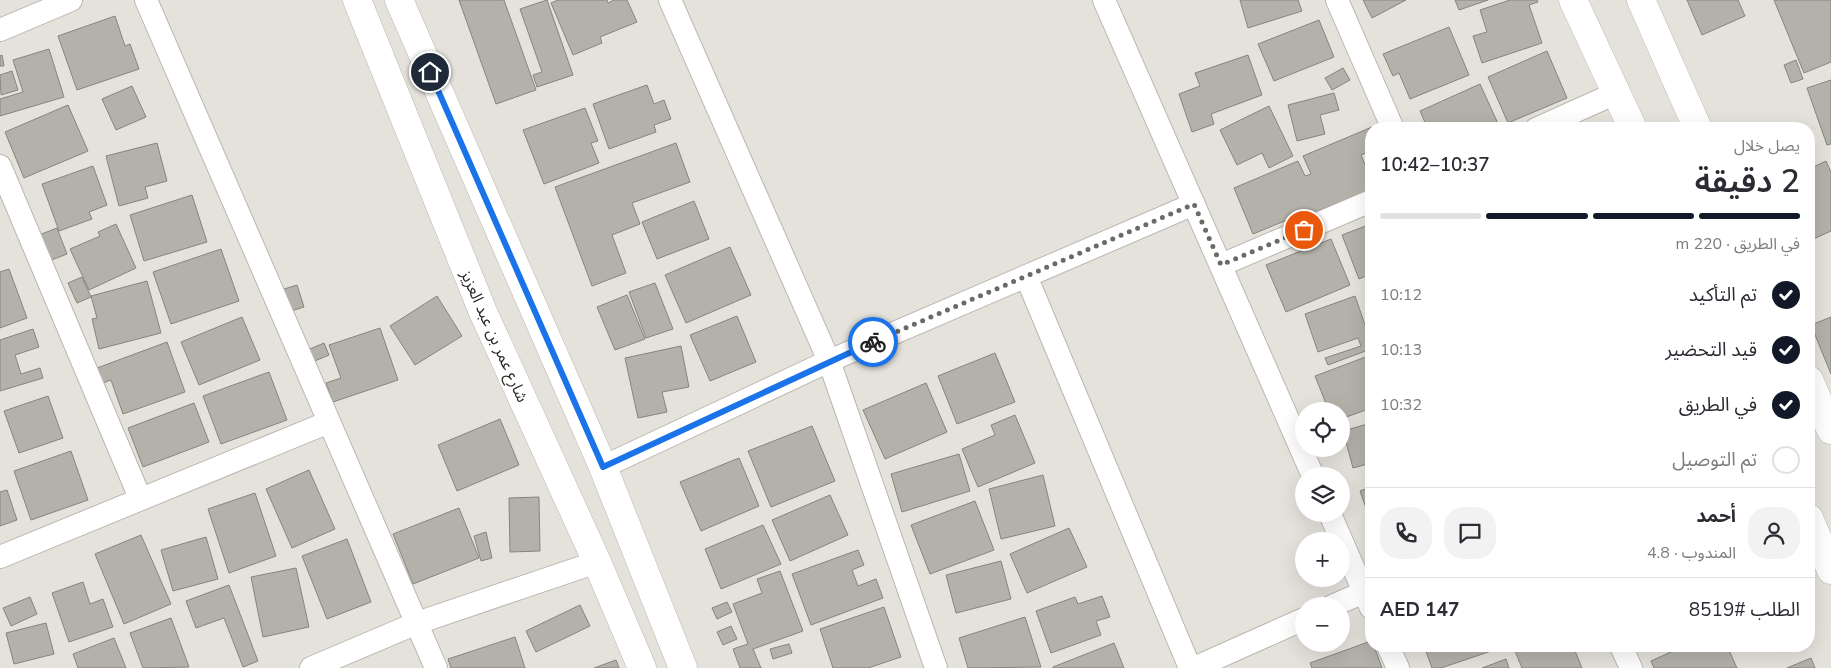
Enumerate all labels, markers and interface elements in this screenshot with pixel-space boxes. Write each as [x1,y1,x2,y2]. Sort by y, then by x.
pin [409,51,451,93]
icon: home [416,58,444,86]
text: يصل خلال [1734,135,1800,157]
text: 10:37–10:42 [1380,152,1490,178]
text: 2 دقيقة [1695,160,1800,203]
pin [1283,209,1325,251]
icon: bag [1290,216,1318,244]
text: في الطريق · 220 m [1676,233,1800,255]
street label: شارع عمر بن عبد العزيز [454,266,533,406]
icon: check [1772,281,1800,309]
text: تم التأكيد [1689,282,1757,308]
text: 10:12 [1380,284,1422,306]
courier [848,317,898,367]
icon: bike [859,328,887,356]
icon: check [1772,336,1800,364]
text: قيد التحضير [1665,337,1757,363]
text: 10:13 [1380,339,1422,361]
icon: check [1772,391,1800,419]
text: في الطريق [1679,392,1757,418]
text: 10:32 [1380,394,1422,416]
map controls [1295,402,1350,652]
button: locate [1295,402,1350,457]
text: تم التوصيل [1672,447,1757,473]
button: layers [1295,467,1350,522]
text: أحمد [1696,503,1736,529]
button: phone [1380,507,1432,559]
button: chat [1444,507,1496,559]
button: person [1748,507,1800,559]
button: + [1295,532,1350,587]
text: المندوب · 4.8 [1647,542,1736,564]
button: − [1295,597,1350,652]
text: AED 147 [1380,597,1459,623]
text: الطلب #8519 [1689,597,1800,623]

